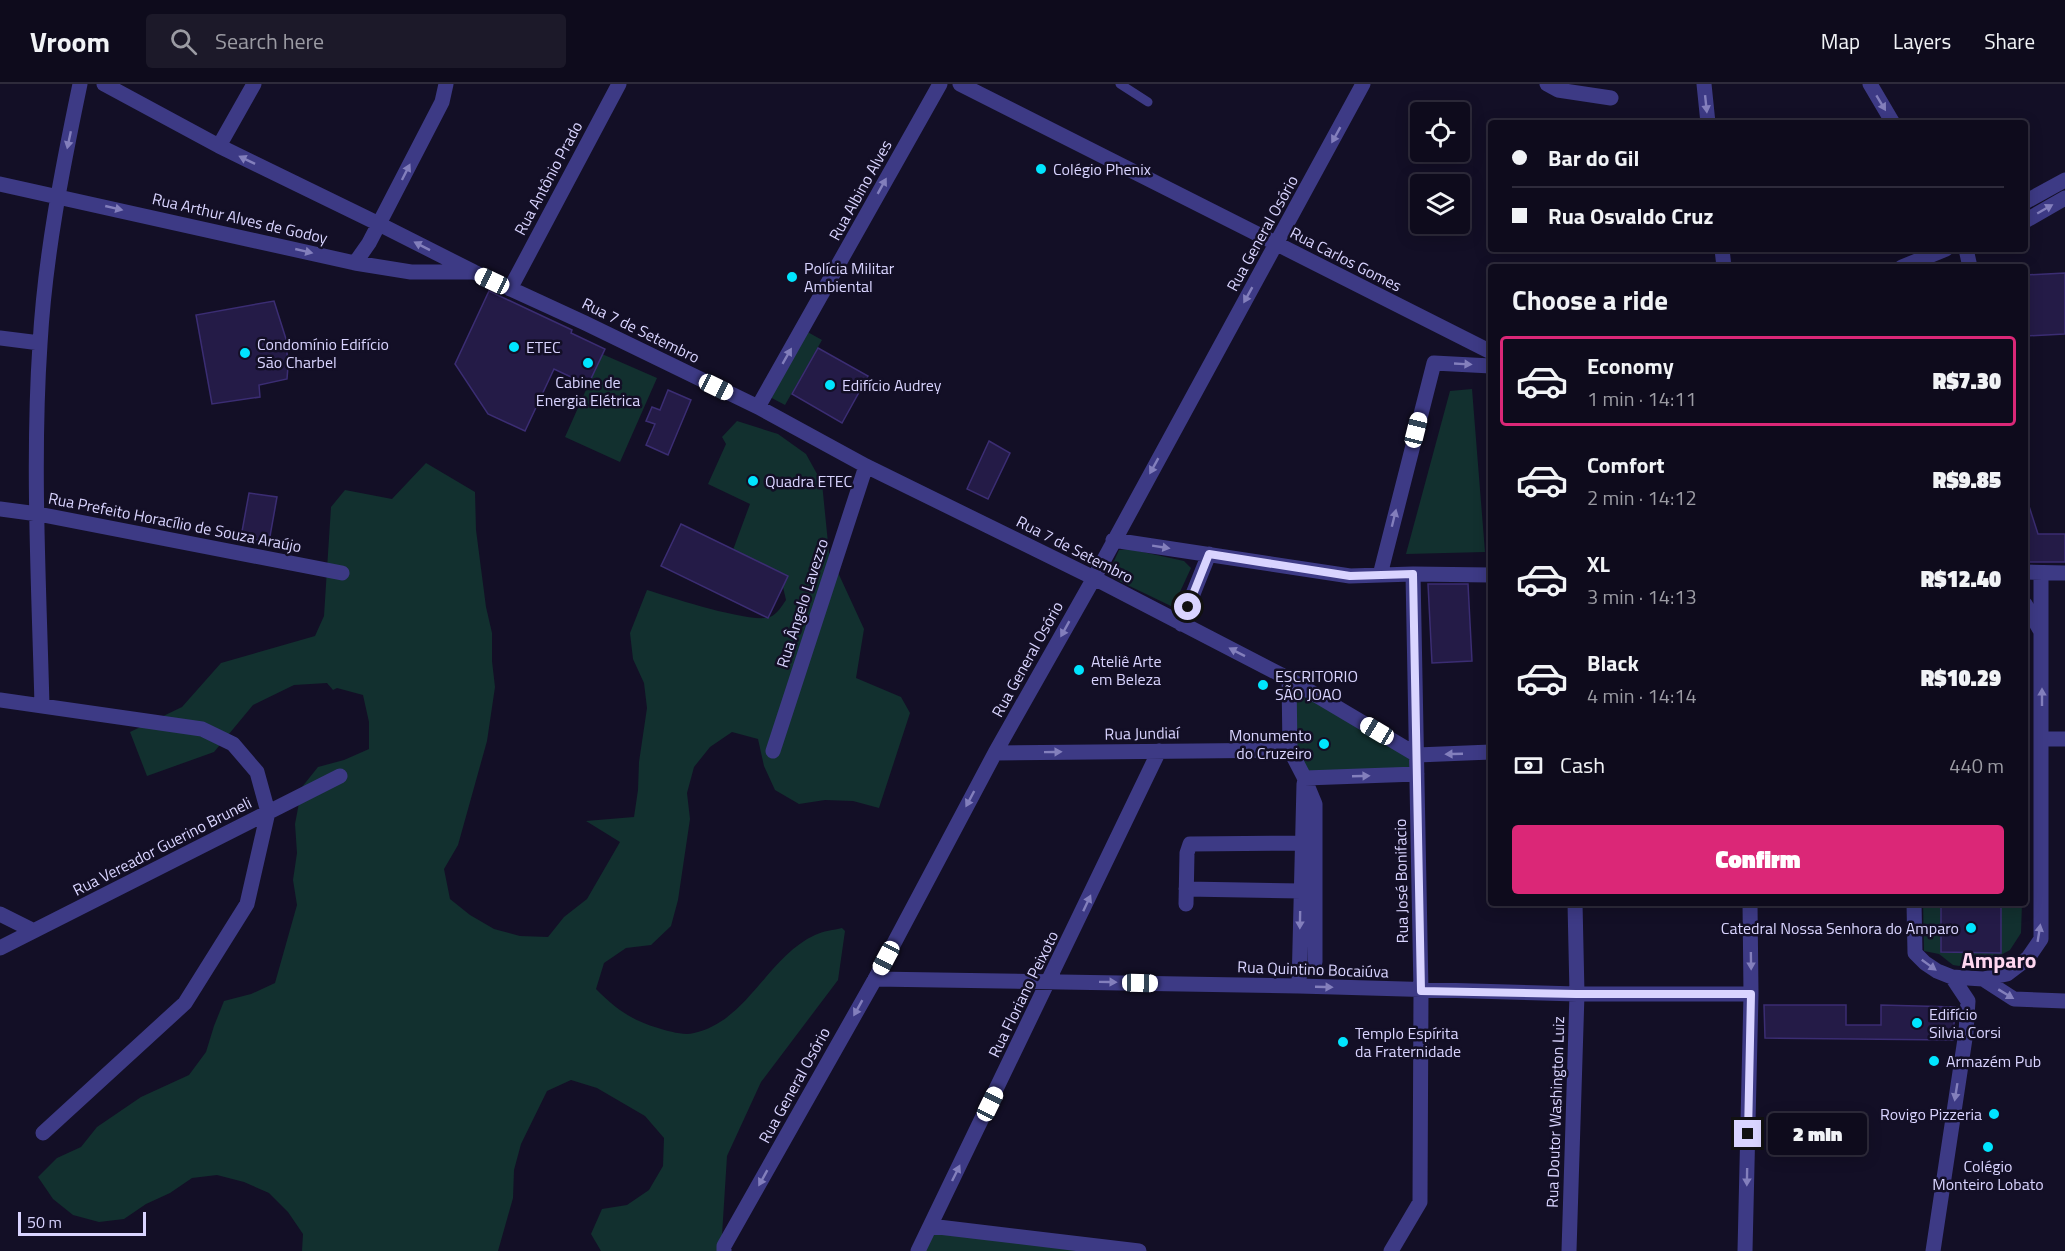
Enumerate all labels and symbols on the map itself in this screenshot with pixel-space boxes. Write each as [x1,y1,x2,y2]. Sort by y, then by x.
one-way arrow [1701,94,1711,113]
one-way arrow [1876,95,1886,112]
street label: Rua Antônio Prado [508,117,588,239]
one-way arrow [1331,127,1341,144]
one-way arrow [63,130,73,149]
street label: Rua Albino Alves [822,135,898,245]
one-way arrow [239,156,256,165]
place label: Colégio Phenix [1053,157,1151,181]
marker: Colégio Phenix [1034,162,1048,176]
one-way arrow [401,163,411,180]
street label: Rua General Osório [1220,171,1304,295]
one-way arrow [877,178,888,194]
street label: Rua Arthur Alves de Godoy [150,186,330,250]
one-way arrow [105,204,124,213]
one-way arrow [2037,204,2053,215]
street label: Rua Carlos Gomes [1286,221,1406,297]
one-way arrow [414,241,431,251]
one-way arrow [295,247,313,257]
place label: Polícia Militar Ambiental [804,256,895,298]
car [472,265,512,297]
marker: Polícia Militar Ambiental [785,270,799,284]
one-way arrow [1243,287,1253,304]
street label: Rua 7 de Setembro [578,291,704,369]
place label: Condomínio Edifício São Charbel [257,332,389,374]
place label: ETEC [526,335,561,359]
marker: ETEC [507,340,521,354]
marker: Condomínio Edifício São Charbel [238,346,252,360]
one-way arrow [781,348,792,364]
marker: Cabine de Energia Elétrica [581,356,595,370]
one-way arrow [1453,360,1472,369]
place label: Cabine de Energia Elétrica [536,370,640,412]
car [696,371,736,403]
place label: Edifício Audrey [842,373,942,397]
marker: Edifício Audrey [823,378,837,392]
car [1403,410,1429,450]
one-way arrow [1149,458,1159,475]
place label: Quadra ETEC [765,469,853,493]
marker: Quadra ETEC [746,474,760,488]
street label: Rua Prefeito Horacílio de Souza Araújo [46,486,304,558]
street label: Rua 7 de Setembro [1012,509,1138,589]
one-way arrow [1390,509,1400,527]
street label: Rua Ângelo Lavezzo [770,536,834,670]
one-way arrow [1152,543,1171,552]
route start [1174,593,1201,620]
street label: Rua General Osório [985,597,1069,721]
one-way arrow [1060,620,1070,637]
one-way arrow [1228,648,1246,658]
place label: Ateliê Arte em Beleza [1091,649,1162,691]
marker: Ateliê Arte em Beleza [1072,663,1086,677]
place label: ESCRITORIO SÃO JOAO [1275,664,1358,706]
marker: ESCRITORIO SÃO JOAO [1256,678,1270,692]
one-way arrow [2037,687,2047,706]
car [1357,714,1397,748]
street label: Rua Jundiaí [1104,720,1181,746]
place label: Monumento do Cruzeiro [1229,723,1312,765]
marker: Monumento do Cruzeiro [1317,737,1331,751]
one-way arrow [1044,748,1063,757]
one-way arrow [1445,749,1464,758]
one-way arrow [1351,771,1370,781]
street label: Rua Vereador Guerino Bruneli [68,790,256,902]
one-way arrow [966,790,976,808]
street label: Rua José Bonifacio [1388,819,1414,943]
one-way arrow [1082,895,1091,912]
one-way arrow [1296,911,1305,930]
place label: Catedral Nossa Senhora do Amparo [1721,916,1959,940]
marker: Catedral Nossa Senhora do Amparo [1964,921,1978,935]
one-way arrow [2035,923,2044,942]
street label: Rua Floriano Peixoto [982,926,1064,1062]
car [870,938,902,978]
district label: Amparo [1962,943,2036,977]
one-way arrow [1746,952,1755,971]
street label: Rua Quintino Bocaiúva [1237,954,1389,984]
one-way arrow [1920,959,1936,971]
car [1122,974,1158,992]
one-way arrow [1098,978,1117,987]
one-way arrow [1314,982,1333,991]
one-way arrow [1998,988,2014,999]
one-way arrow [853,1000,864,1016]
place label: Edifício Silvia Corsi [1929,1002,2001,1044]
street label: Rua Doutor Washington Luiz [1540,1016,1570,1208]
marker: Edifício Silvia Corsi [1910,1016,1924,1030]
place label: Templo Espírita da Fraternidade [1355,1021,1461,1063]
street label: Rua General Osório [752,1023,836,1147]
marker: Templo Espírita da Fraternidade [1336,1035,1350,1049]
place label: Armazém Pub [1946,1049,2041,1073]
marker: Armazém Pub [1927,1054,1941,1068]
one-way arrow [1952,1083,1961,1102]
car [974,1084,1006,1124]
place label: Rovigo Pizzeria [1880,1102,1982,1126]
marker: Rovigo Pizzeria [1987,1107,2001,1121]
callout: 2 min [1769,1113,1868,1155]
route end [1734,1120,1761,1147]
marker: Colégio Monteiro Lobato [1981,1140,1995,1154]
place label: Colégio Monteiro Lobato [1932,1154,2044,1196]
one-way arrow [951,1165,961,1182]
one-way arrow [1742,1168,1752,1187]
one-way arrow [757,1170,768,1186]
scale bar [18,1209,146,1236]

